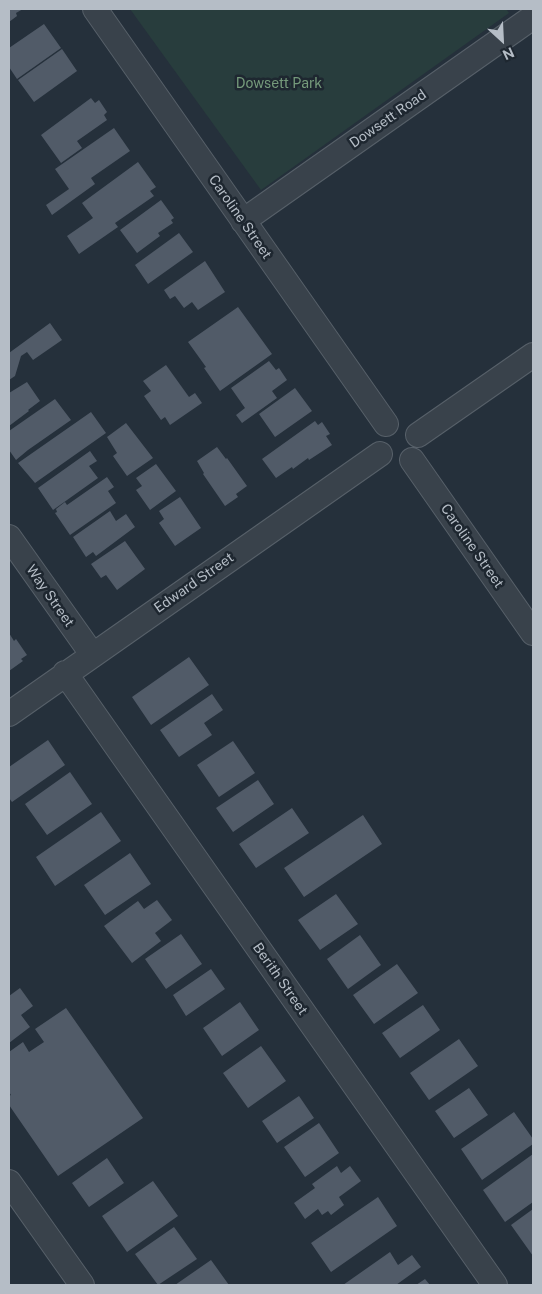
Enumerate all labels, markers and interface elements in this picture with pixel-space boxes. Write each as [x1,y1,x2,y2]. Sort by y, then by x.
north arrow [477,15,527,65]
text: N [500,44,517,63]
park label: Dowsett Park [236,76,322,92]
street label: Dowsett Road [346,86,430,152]
street label: Caroline Street [205,172,275,262]
street label: Caroline Street [437,501,507,591]
street label: Edward Street [151,549,237,617]
street label: Way Street [22,562,78,630]
street label: Berith Street [249,940,311,1018]

